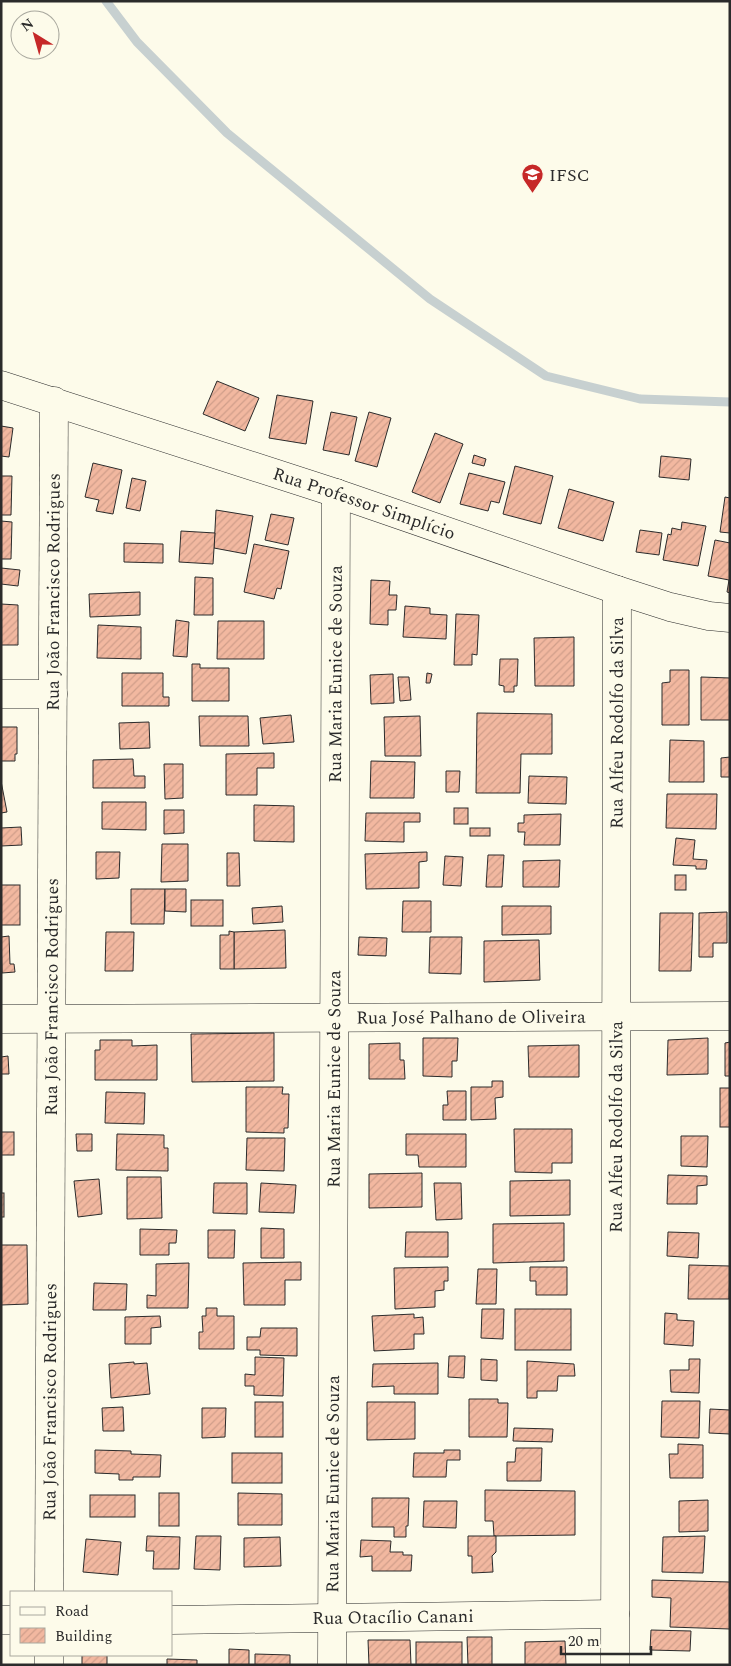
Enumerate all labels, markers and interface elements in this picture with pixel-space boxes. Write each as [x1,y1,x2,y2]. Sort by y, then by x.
north arrow [10,10,60,60]
text: N [17,13,38,37]
place label: IFSC [549,162,590,189]
school or university icon: IFSC [521,163,545,194]
street label: Rua Professor Simplício [270,460,459,547]
street label: Rua João Francisco Rodrigues [39,473,67,711]
street label: Rua Maria Eunice de Souza [322,565,349,783]
street label: Rua Alfeu Rodolfo da Silva [603,617,630,829]
street label: Rua João Francisco Rodrigues [37,878,65,1116]
street label: Rua Maria Eunice de Souza [320,970,348,1188]
street label: Rua José Palhano de Oliveira [356,1003,586,1031]
street label: Rua Alfeu Rodolfo da Silva [602,1021,630,1233]
street label: Rua João Francisco Rodrigues [36,1283,64,1521]
street label: Rua Maria Eunice de Souza [319,1375,346,1593]
legend [10,1591,172,1656]
text: Road [55,1600,89,1623]
street label: Rua Otacílio Canani [312,1602,474,1632]
scale bar [561,1624,651,1656]
text: Building [55,1625,112,1648]
text: 20 m [568,1630,600,1653]

